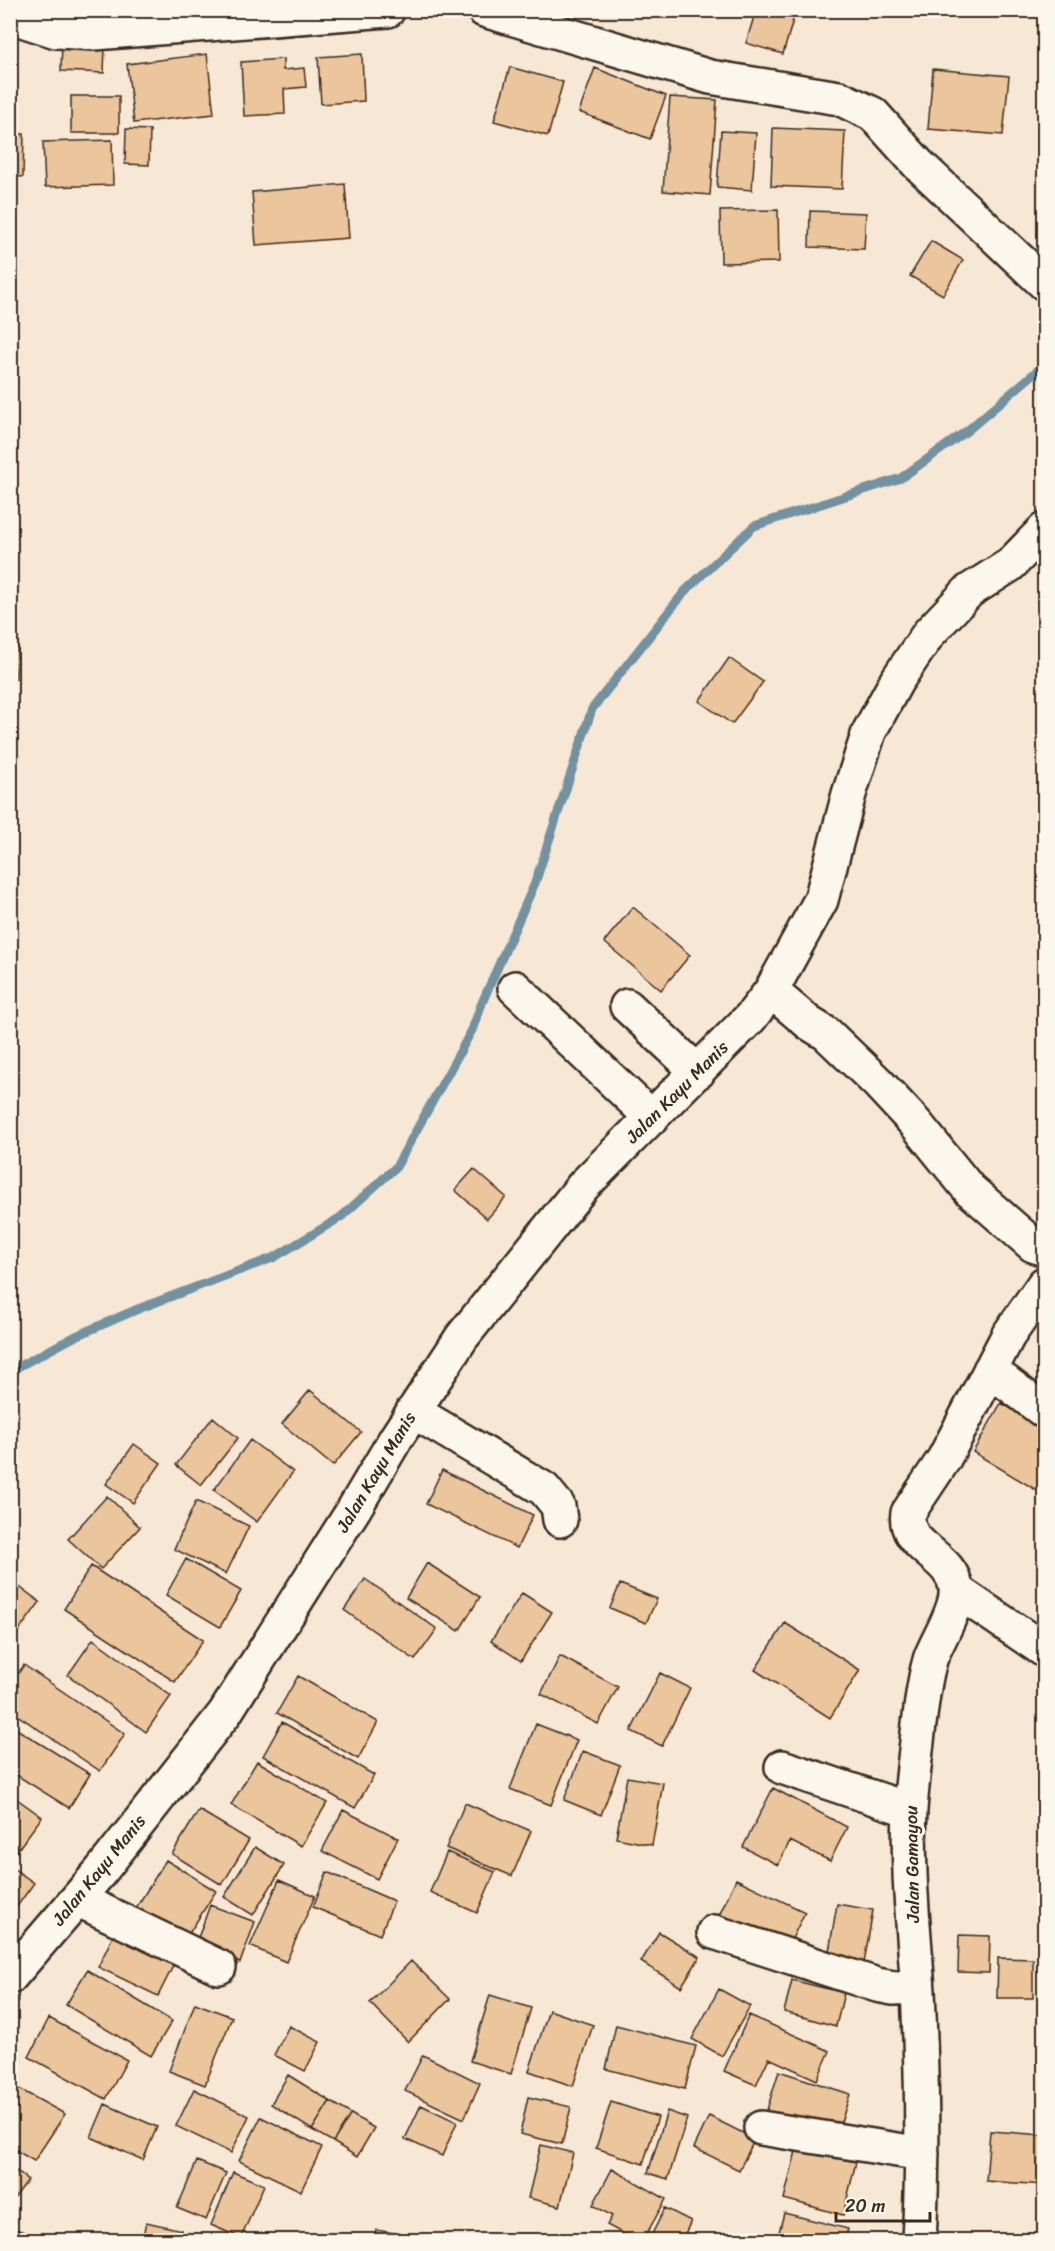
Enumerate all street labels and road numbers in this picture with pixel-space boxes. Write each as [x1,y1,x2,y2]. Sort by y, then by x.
street label: Jalan Kayu Manis [617,1032,737,1152]
street label: Jalan Kayu Manis [327,1405,425,1539]
street label: Jalan Gamayou [895,1805,929,1924]
street label: Jalan Kayu Manis [43,1807,155,1934]

